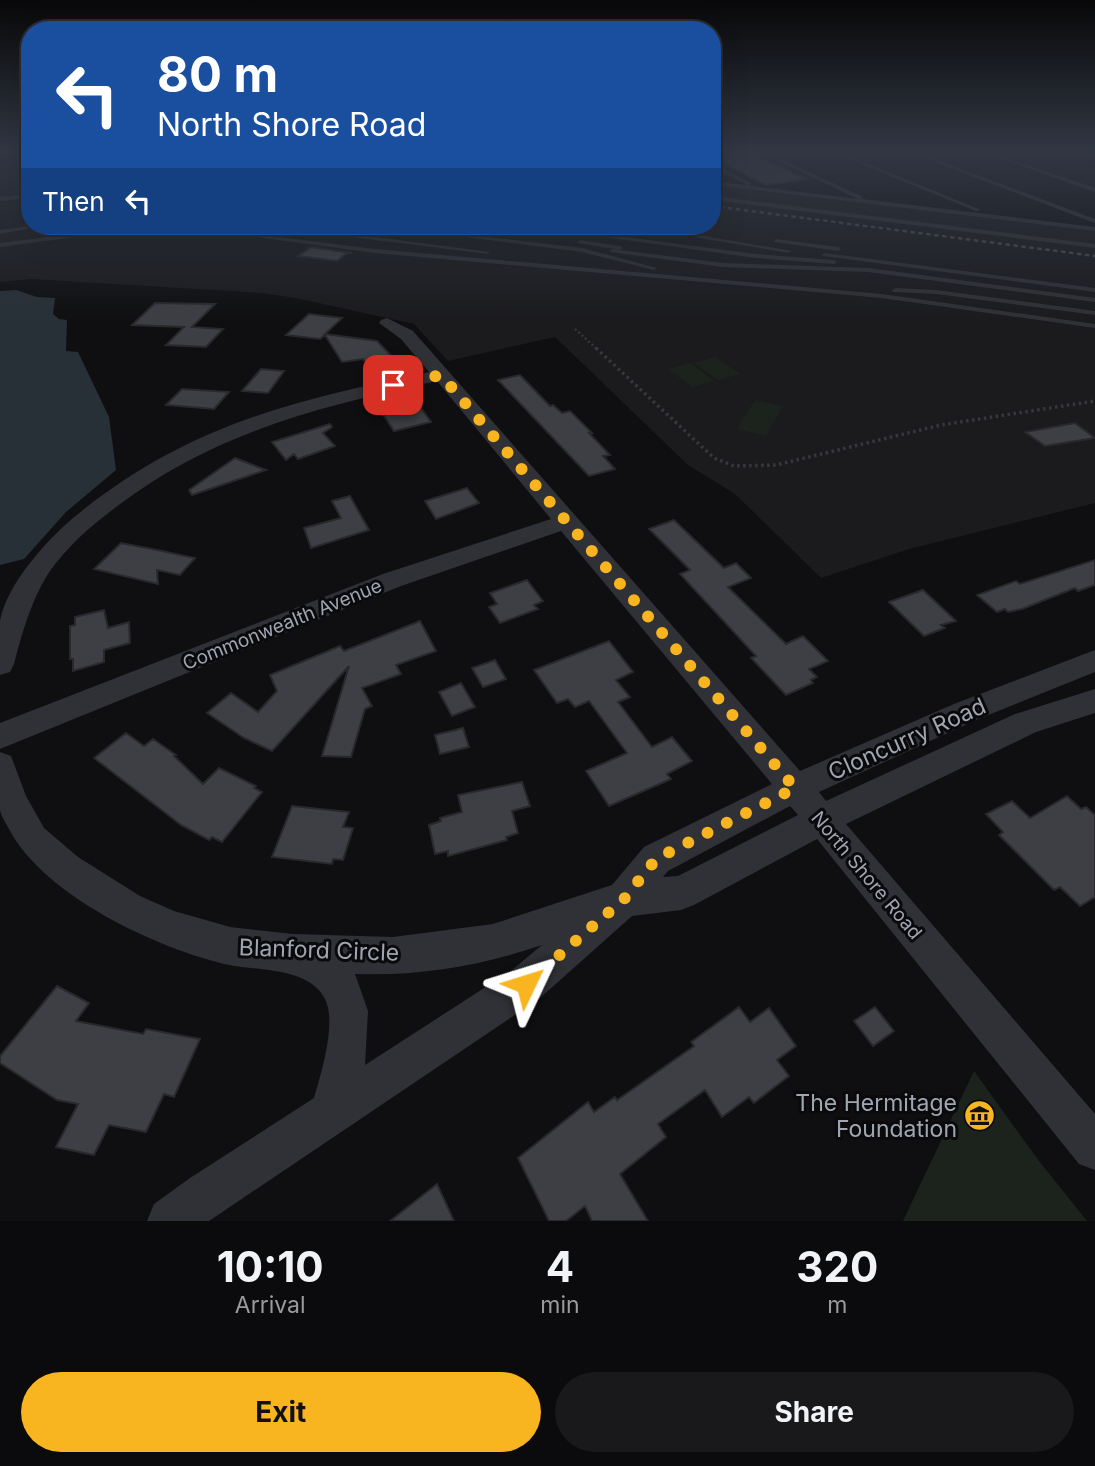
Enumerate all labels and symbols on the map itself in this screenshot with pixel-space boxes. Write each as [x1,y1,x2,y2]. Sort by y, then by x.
pin [363,355,423,415]
street label: Commonwealth Avenue [179,574,385,675]
street label: Cloncurry Road [824,692,990,786]
street label: North Shore Road [806,807,927,944]
street label: Blanford Circle [238,933,400,967]
position arrow [489,947,563,1021]
place label: The Hermitage Foundation [795,1089,957,1143]
museum icon: The Hermitage Foundation [963,1099,997,1133]

